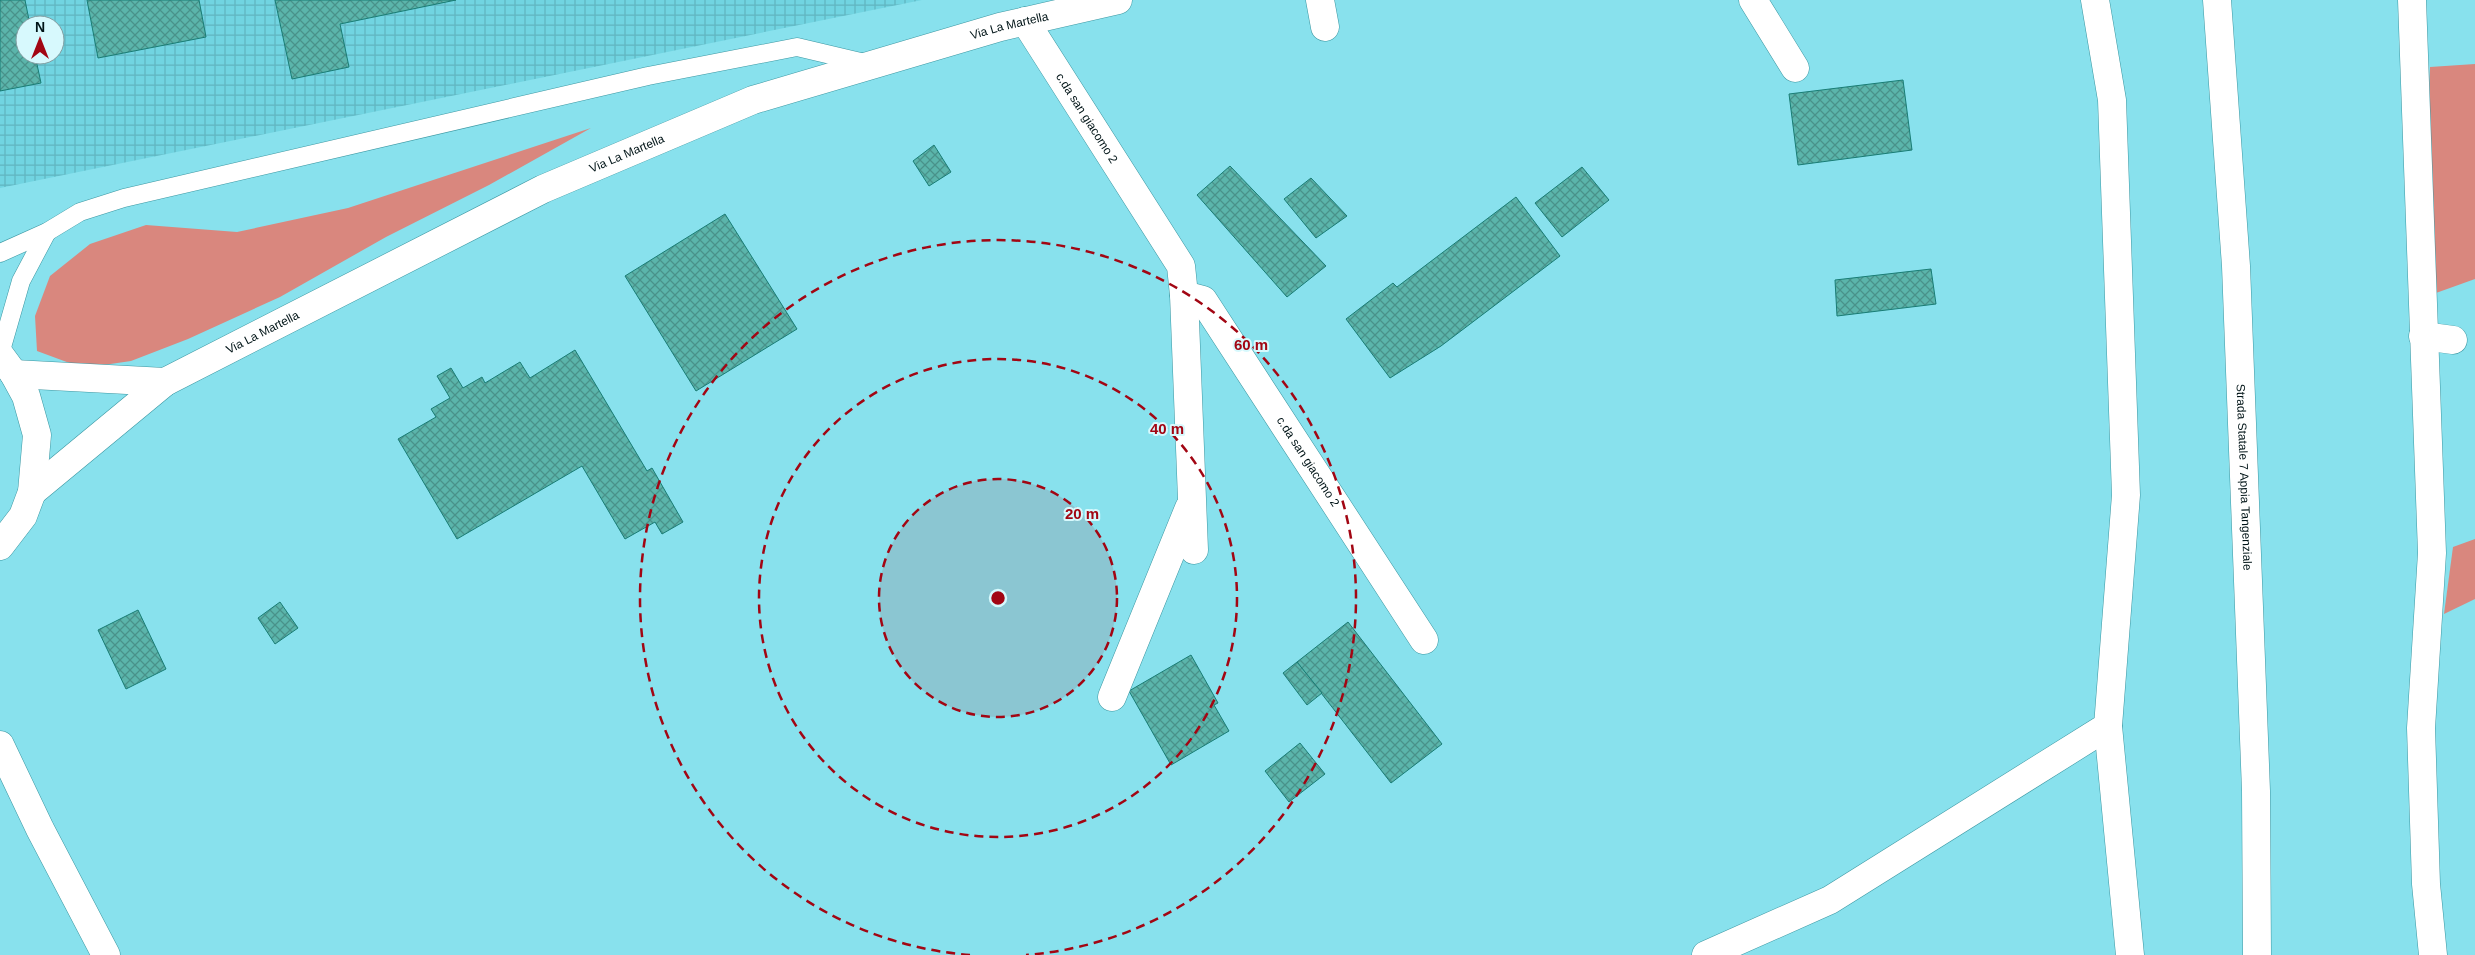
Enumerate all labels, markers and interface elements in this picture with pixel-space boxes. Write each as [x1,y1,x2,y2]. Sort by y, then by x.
street label: Via La Martella [969,9,1050,42]
north arrow [15,15,65,65]
text: N [35,19,45,35]
street label: c.da san giacomo 2 [1053,70,1121,166]
street label: Via La Martella [587,131,667,176]
street label: Via La Martella [224,308,302,357]
text: 60 m [1234,336,1268,353]
street label: Strada Statale 7 Appia Tangenziale [2233,384,2255,571]
street label: c.da san giacomo 2 [1274,414,1342,509]
text: 40 m [1150,420,1184,437]
text: 20 m [1065,505,1099,522]
centre of rings [989,589,1007,607]

